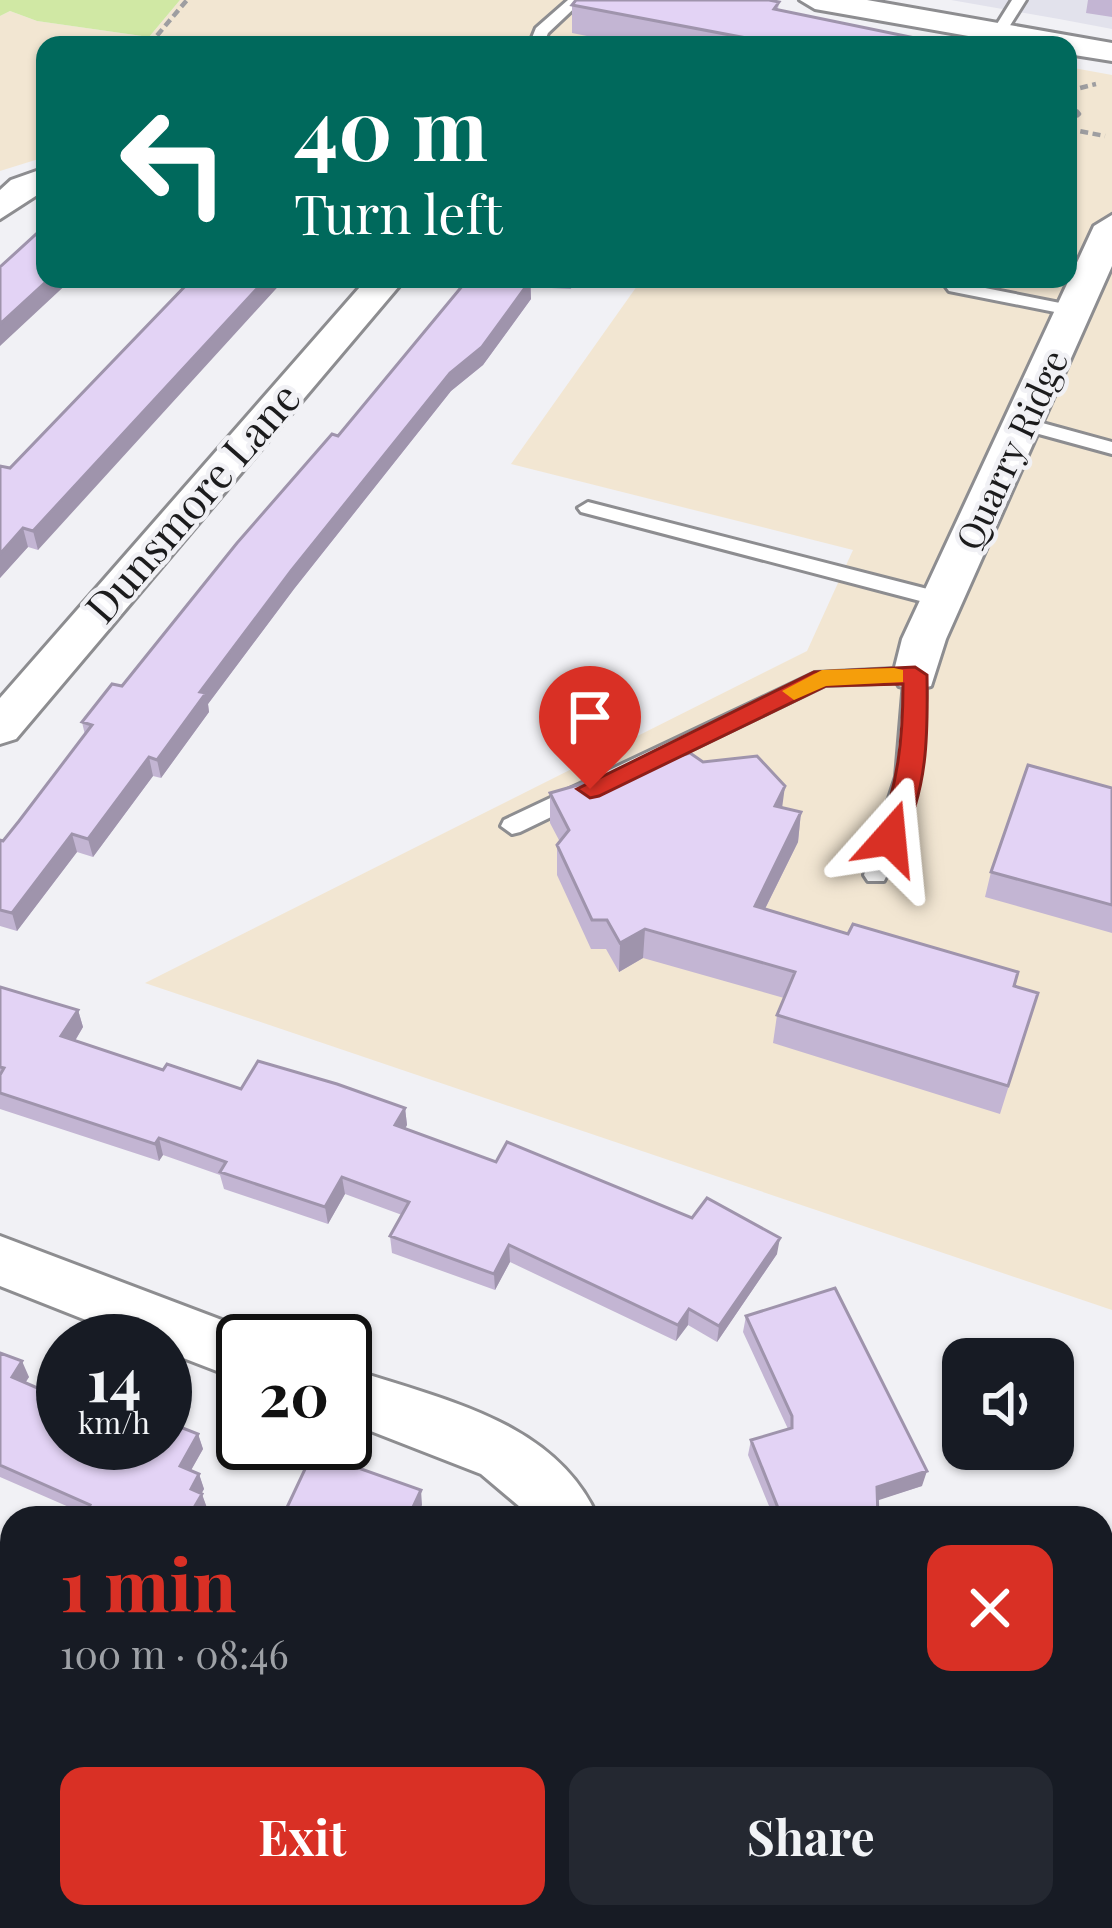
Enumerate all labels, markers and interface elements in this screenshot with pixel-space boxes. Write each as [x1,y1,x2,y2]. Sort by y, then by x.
text: 40 m [294,70,488,182]
icon: left [96,84,252,240]
text: Turn left [294,177,503,249]
street label: Quarry Ridge [943,341,1077,557]
street label: Dunsmore Lane [72,370,311,633]
pin [539,666,641,789]
icon: arrive [557,684,623,750]
position arrow [827,775,953,901]
speed limit sign: 20 [216,1314,372,1470]
text: 14 [87,1337,141,1417]
map controls [942,1338,1074,1470]
button: sound [942,1338,1074,1470]
text: km/h [78,1402,150,1442]
text: 1 min [60,1534,236,1630]
button: close [927,1545,1053,1671]
text: 100 m · 08:46 [60,1627,289,1679]
button: Exit [60,1767,545,1905]
button: Share [569,1767,1053,1905]

